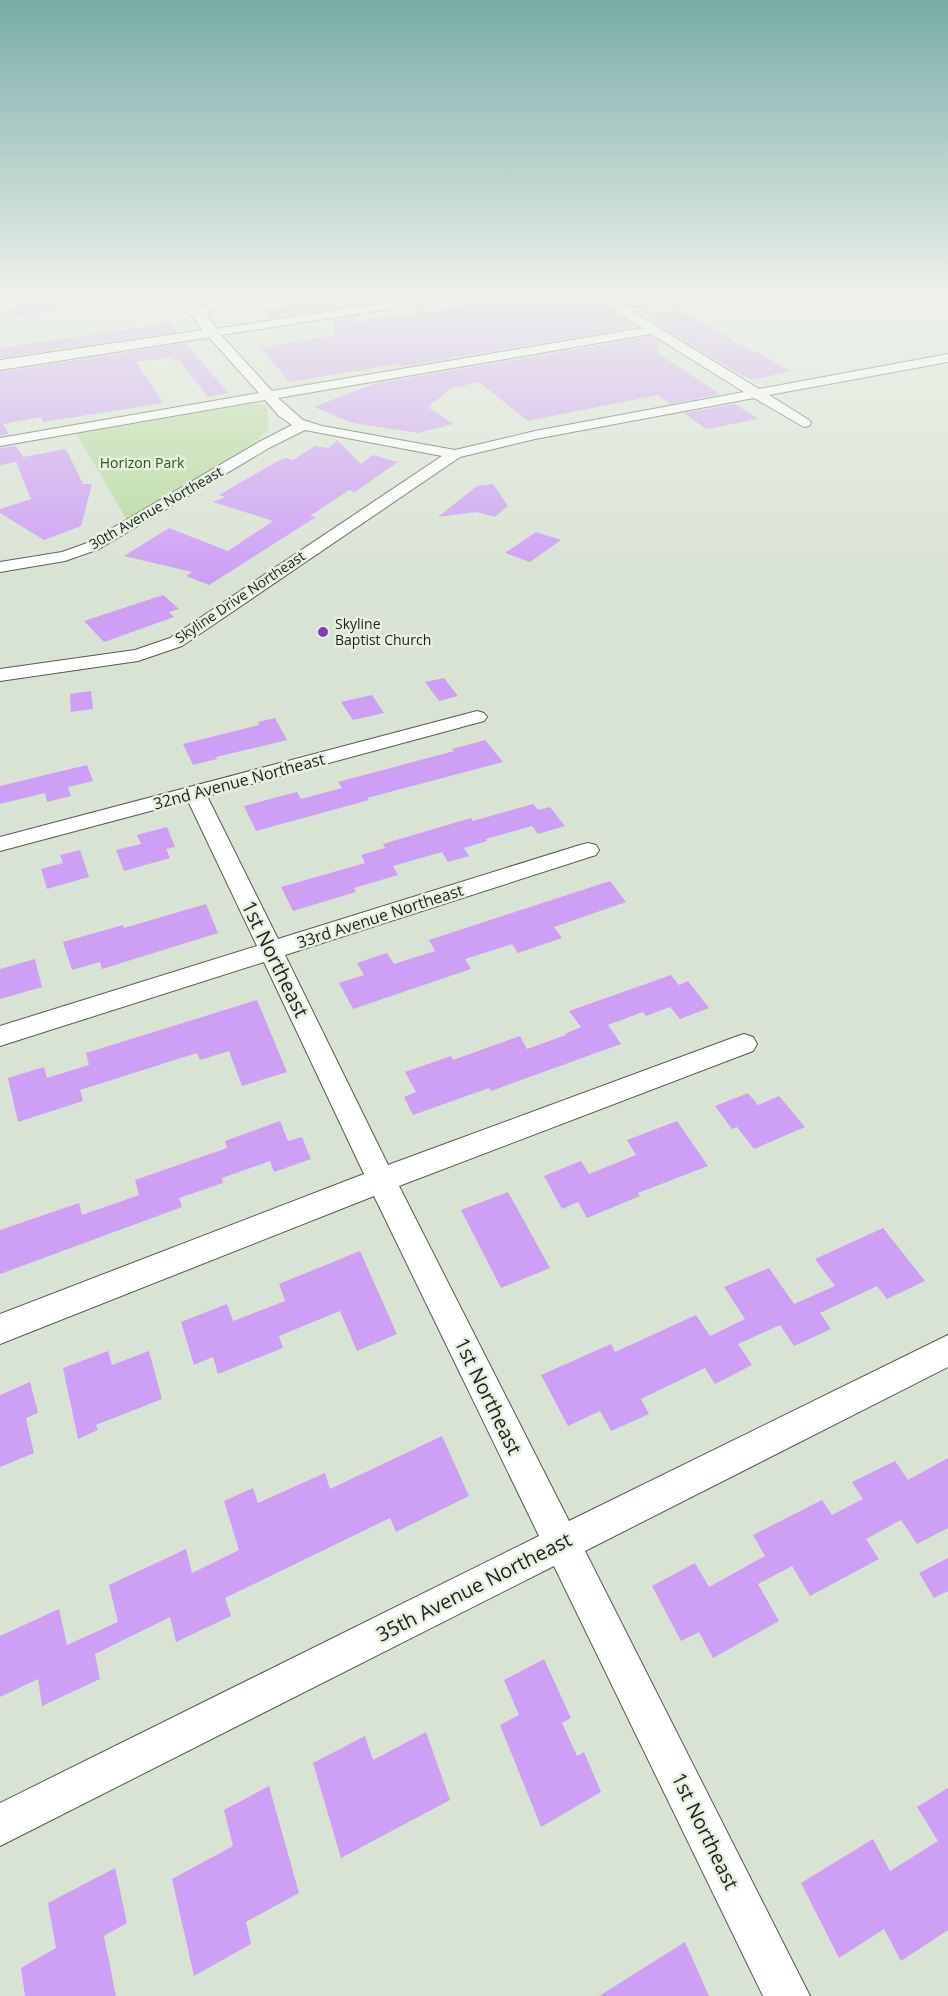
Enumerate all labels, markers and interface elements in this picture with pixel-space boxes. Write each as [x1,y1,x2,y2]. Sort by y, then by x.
park label: Horizon Park [100,453,185,472]
street label: 30th Avenue Northeast [86,462,226,554]
street label: Skyline Drive Northeast [171,546,308,647]
place label: Skyline Baptist Church [335,614,431,649]
marker: Skyline Baptist Church [316,625,330,639]
street label: 32nd Avenue Northeast [151,747,328,815]
street label: 33rd Avenue Northeast [294,879,466,953]
street label: 1st Northeast [235,896,315,1022]
street label: 1st Northeast [448,1333,528,1459]
street label: 35th Avenue Northeast [371,1526,576,1648]
street label: 1st Northeast [665,1768,745,1894]

